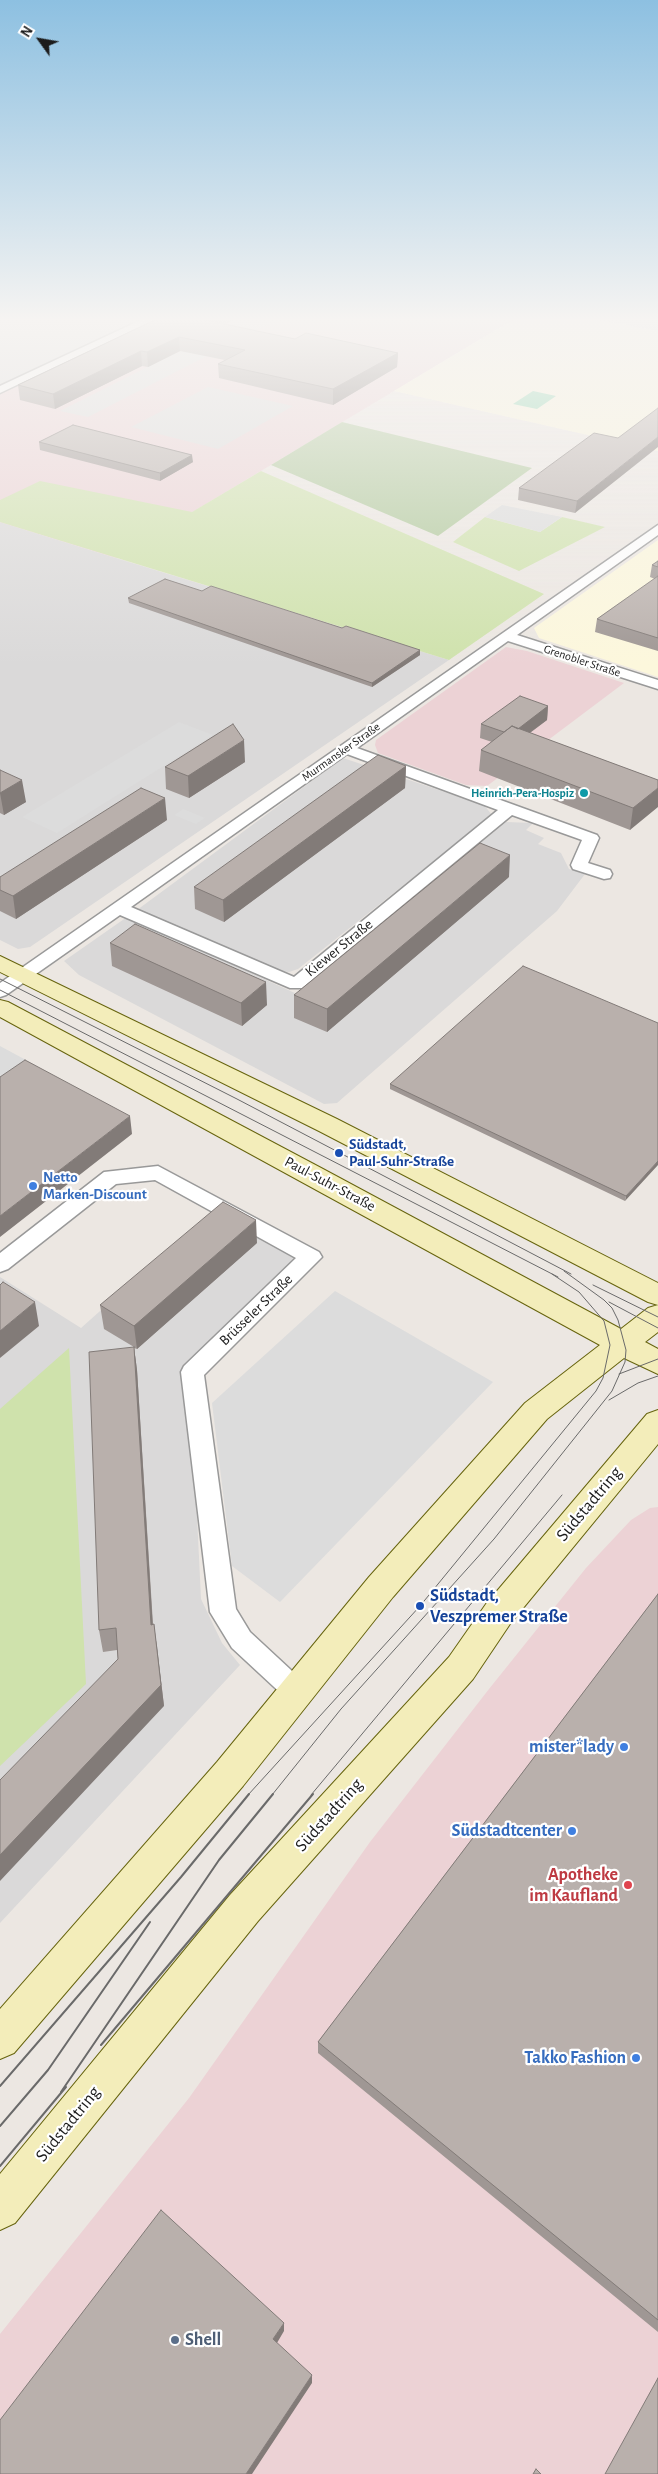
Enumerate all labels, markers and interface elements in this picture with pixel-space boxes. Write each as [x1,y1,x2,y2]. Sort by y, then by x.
north arrow [15,15,65,65]
text: N [19,24,36,40]
street label: Grenobler Straße [542,642,622,680]
street label: Murmansker Straße [299,720,383,784]
place label: Heinrich-Pera-Hospiz [471,786,574,800]
marker: Heinrich-Pera-Hospiz [578,787,590,799]
street label: Kiewer Straße [302,915,376,981]
place label: Südstadt, Paul-Suhr-Straße [349,1135,454,1170]
marker: Südstadt, Paul-Suhr-Straße [333,1147,345,1159]
street label: Paul-Suhr-Straße [281,1153,379,1215]
place label: Netto Marken-Discount [43,1168,147,1203]
marker: Netto Marken-Discount [27,1180,39,1192]
street label: Brüsseler Straße [216,1271,296,1349]
street label: Südstadtring [551,1462,627,1546]
place label: Südstadt, Veszpremer Straße [430,1585,568,1628]
marker: Südstadt, Veszpremer Straße [414,1600,426,1612]
place label: mister*lady [529,1736,614,1758]
marker: mister*lady [618,1741,630,1753]
street label: Südstadtring [291,1774,367,1856]
place label: Südstadtcenter [451,1820,562,1842]
marker: Südstadtcenter [566,1825,578,1837]
place label: Apotheke im Kaufland [529,1864,618,1906]
marker: Apotheke im Kaufland [622,1879,634,1891]
place label: Takko Fashion [524,2047,626,2069]
marker: Takko Fashion [630,2052,642,2064]
street label: Südstadtring [31,2082,105,2166]
place label: Shell [185,2329,221,2351]
marker: Shell [169,2334,181,2346]

